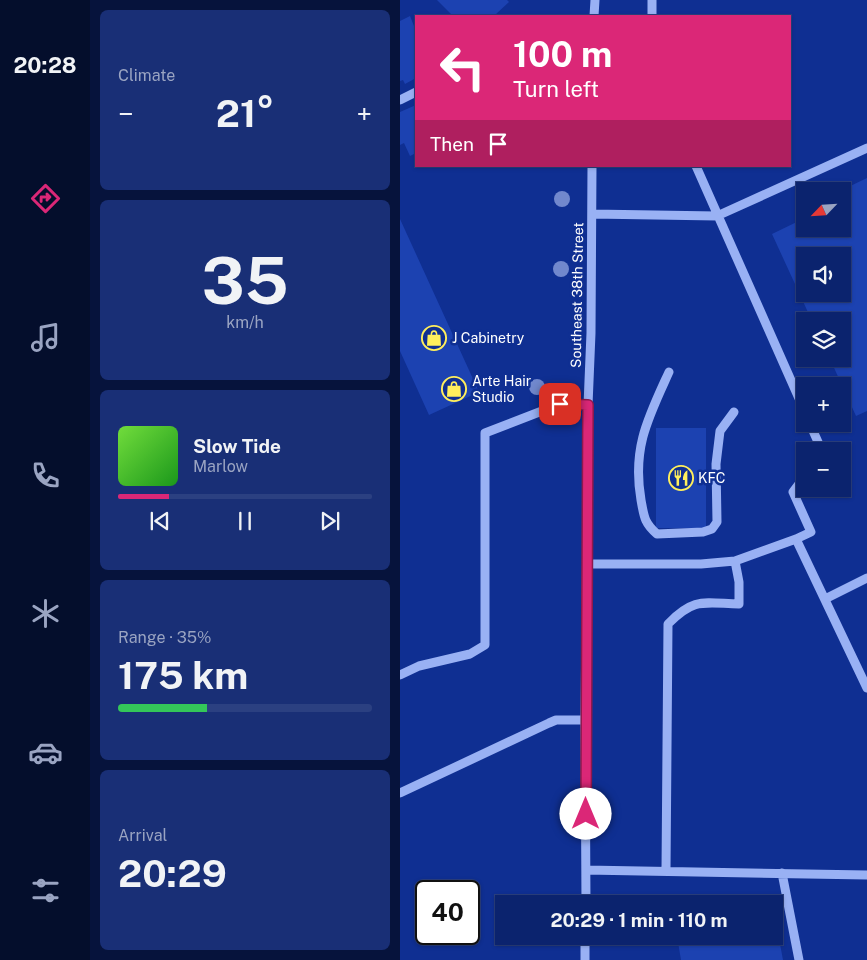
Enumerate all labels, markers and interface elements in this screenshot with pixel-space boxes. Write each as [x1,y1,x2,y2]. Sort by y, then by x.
text: 100 m [513,34,612,75]
icon: left [430,35,495,100]
text: 20:28 [13,52,77,78]
text: Climate [118,66,175,85]
text: Turn left [513,76,599,102]
text: 21° [216,91,274,136]
text: − [118,97,134,130]
text: + [356,97,372,130]
icon: arrive [484,130,512,158]
text: Then [430,133,474,155]
icon: directions [28,181,63,216]
north arrow [796,182,851,238]
map controls [796,182,851,497]
street label: Southeast 38th Street [568,222,586,368]
text: 35 [201,242,289,319]
button: sound [796,247,851,302]
button: layers [796,312,851,367]
text: km/h [226,313,264,332]
icon: music [28,320,63,355]
shop icon: J Cabinetry [421,325,447,351]
place label: J Cabinetry [452,330,525,346]
place label: Arte Hair Studio [472,373,531,405]
shop icon: Arte Hair Studio [441,376,467,402]
button: + [796,377,851,432]
pin [539,383,581,425]
icon: arrive [546,390,574,418]
text: Slow Tide [193,435,281,457]
button: − [796,442,851,497]
text: Marlow [193,457,248,476]
icon: phone [28,458,63,493]
restaurant icon: KFC [668,465,694,491]
place label: KFC [698,470,726,486]
icon: previous [146,507,174,535]
icon: pause [231,507,259,535]
icon: next [316,507,344,535]
icon: climate [28,596,63,631]
text: Range · 35% [118,628,212,647]
text: 175 km [118,653,248,698]
icon: car [28,735,63,770]
position arrow [559,787,611,839]
text: Arrival [118,826,167,845]
text: 20:29 [118,851,227,896]
icon: filters [28,873,63,908]
speed limit sign: 40 [415,880,480,945]
text: 20:29 · 1 min · 110 m [551,909,727,931]

